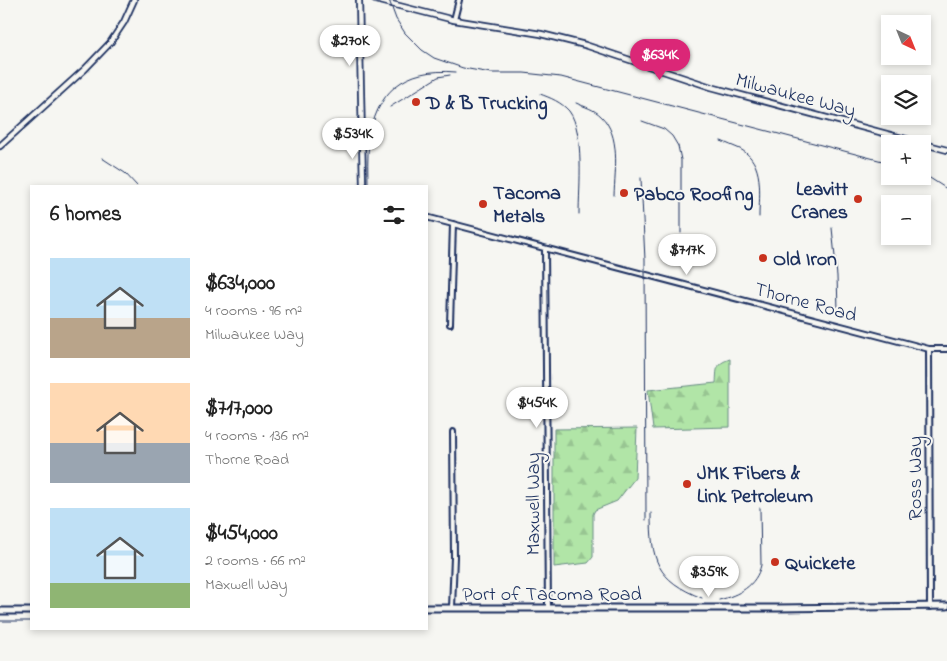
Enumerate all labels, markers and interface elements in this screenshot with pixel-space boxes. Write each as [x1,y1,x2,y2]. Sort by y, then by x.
north arrow [881,15,931,65]
map controls [881,15,931,245]
pin: $270K [315,24,385,67]
text: $270K [331,29,369,53]
pin: $634K [625,38,695,81]
text: $634K [641,43,679,67]
street label: Milwaukee Way [732,66,859,126]
button: layers [881,75,931,125]
place label: D & B Trucking [425,90,547,120]
marker: D & B Trucking [410,96,422,108]
pin: $534K [318,118,388,160]
text: $534K [333,122,373,146]
button: + [881,135,931,185]
place label: Leavitt Cranes [791,176,848,228]
place label: Tacoma Metals [493,180,561,232]
place label: Pabco Roofing [634,181,754,211]
marker: Pabco Roofing [618,187,630,199]
marker: Leavitt Cranes [852,193,864,205]
button: − [881,195,931,245]
marker: Tacoma Metals [477,198,489,210]
text: 6 homes [50,200,122,230]
icon: filters [380,201,408,229]
pin: $717K [652,234,722,276]
text: $717K [669,238,705,262]
place label: Old Iron [773,246,837,275]
marker: Old Iron [757,252,769,264]
text: $634,000 [205,269,275,299]
street label: Thorne Road [751,276,860,331]
icon: home [90,278,150,338]
text: 4 rooms · 96 m² [205,299,302,323]
text: Milwaukee Way [205,323,304,347]
pin: $454K [502,386,572,429]
text: $454K [517,391,557,415]
text: $717,000 [205,394,273,424]
icon: home [90,403,150,463]
text: 4 rooms · 136 m² [205,424,309,448]
street label: Ross Way [902,436,931,520]
text: Thorne Road [205,448,289,472]
street label: Maxwell Way [520,452,549,556]
place label: JMK Fibers & Link Petroleum [697,460,813,512]
marker: JMK Fibers & Link Petroleum [681,478,693,490]
text: $454,000 [205,519,278,549]
icon: home [90,528,150,588]
text: 2 rooms · 66 m² [205,549,306,573]
place label: Quickete [785,550,856,579]
pin: $359K [674,556,744,598]
marker: Quickete [769,556,781,568]
text: $359K [690,560,728,584]
text: Maxwell Way [205,573,288,597]
street label: Port of Tacoma Road [462,581,642,610]

